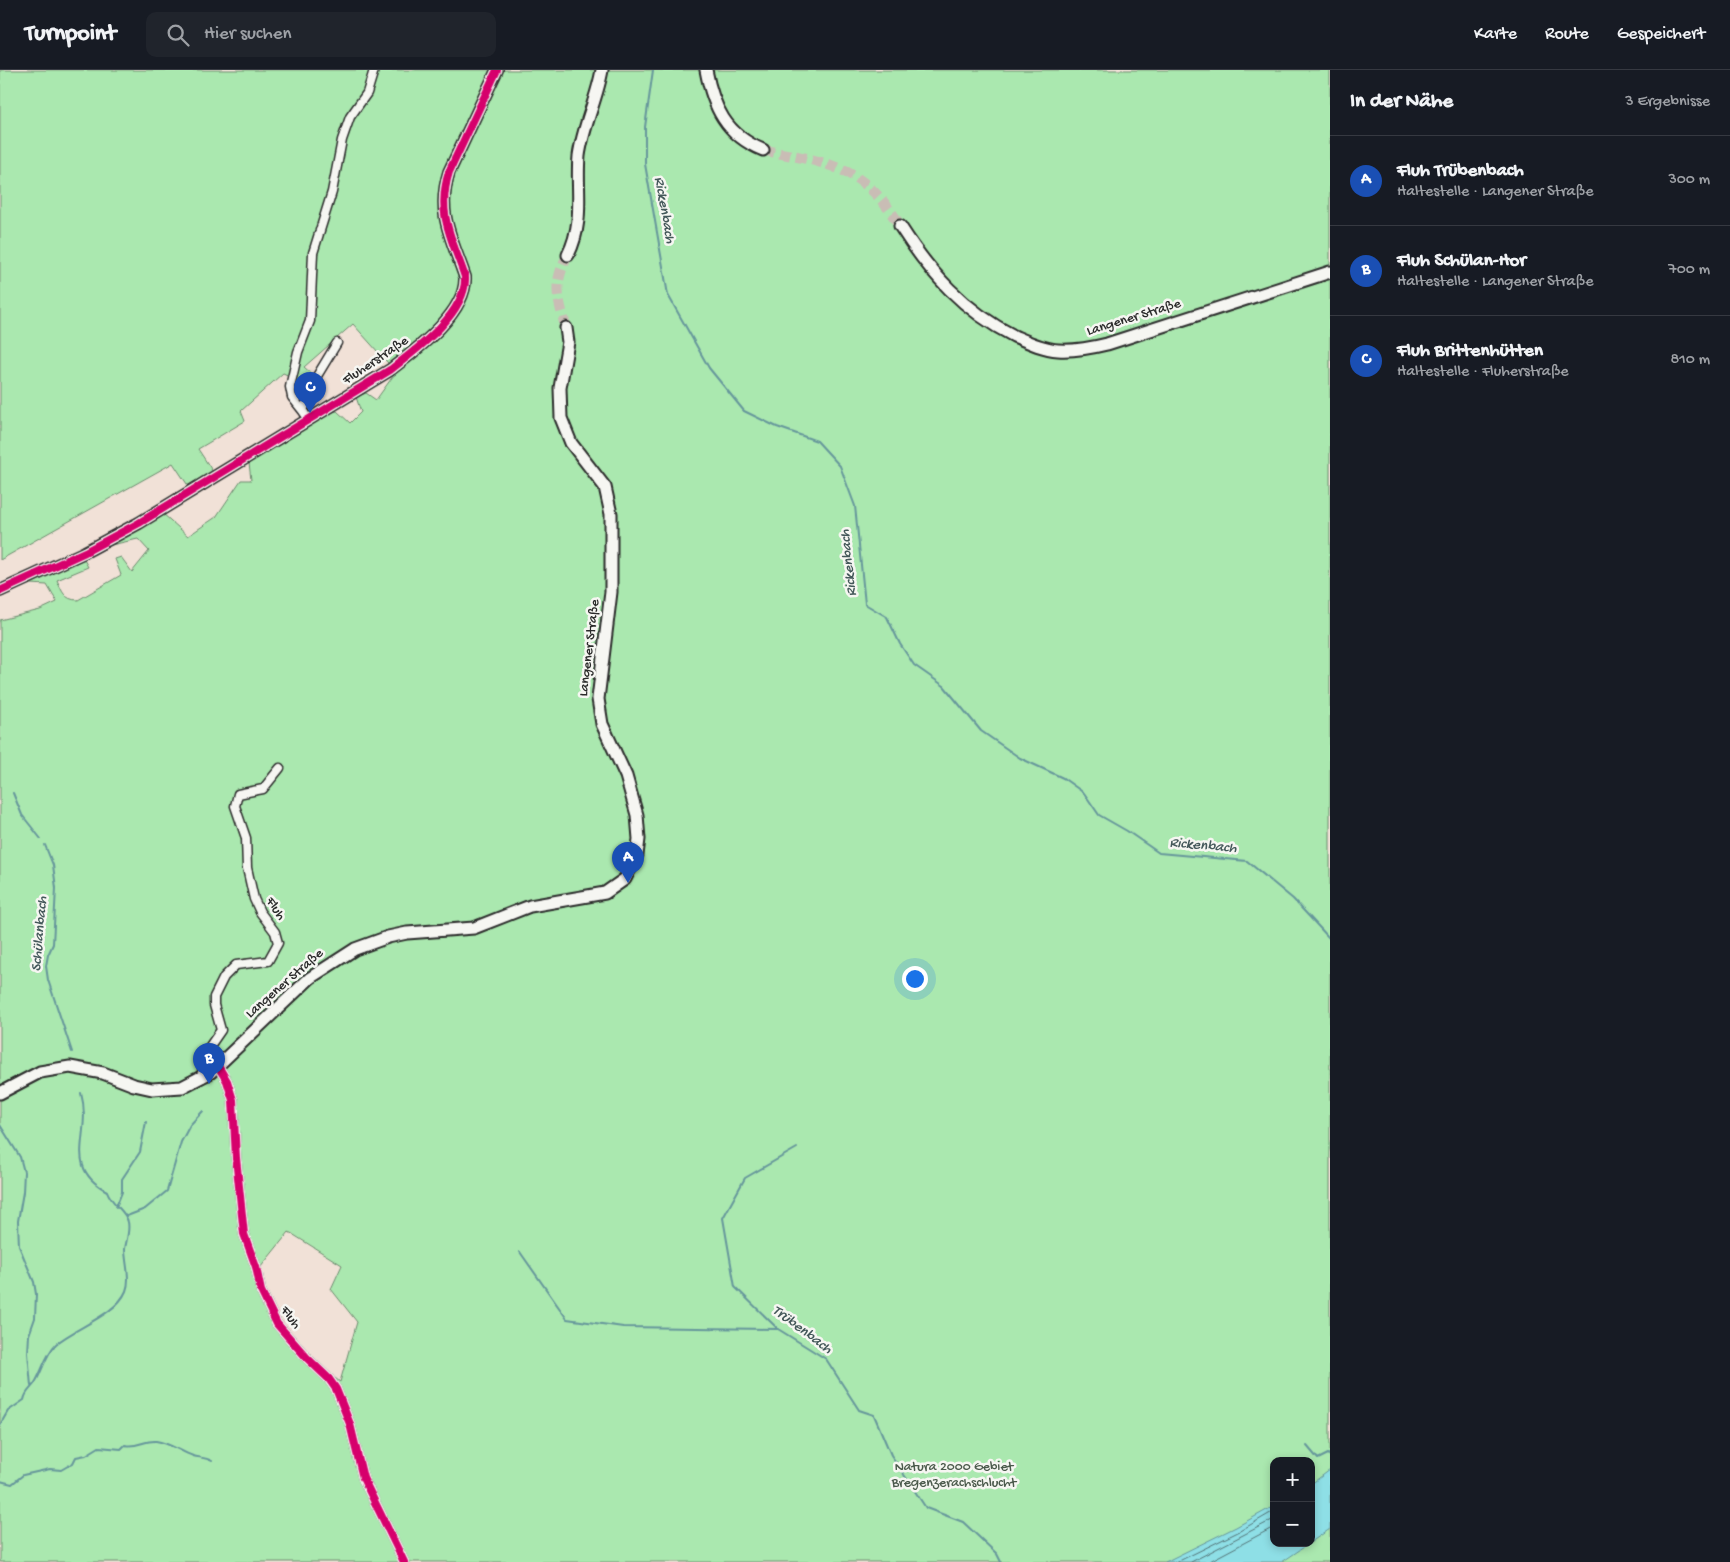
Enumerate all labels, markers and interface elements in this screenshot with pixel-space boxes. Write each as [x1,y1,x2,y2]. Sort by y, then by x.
search box [146,12,496,57]
text: Turnpoint [25,20,116,49]
icon: search [164,21,192,49]
text: Hier suchen [204,23,291,46]
text: Karte [1474,24,1517,45]
text: Route [1545,24,1589,45]
text: Gespeichert [1617,24,1705,45]
text: In der Nähe [1350,90,1453,115]
text: 3 Ergebnisse [1625,93,1710,112]
text: Fluh Trübenbach [1397,160,1524,183]
text: A [1361,171,1371,190]
text: 300 m [1668,171,1710,190]
water label: Rickenbach [649,175,679,246]
text: Haltestelle · Langener Straße [1397,183,1593,202]
text: Fluh Schülan-Hor [1397,250,1526,273]
text: B [1362,261,1370,280]
text: 700 m [1668,261,1710,280]
text: Haltestelle · Langener Straße [1397,273,1593,292]
street label: Langener Straße [1085,295,1184,340]
street label: Fluherstraße [339,332,413,390]
text: Fluh Brittenhütten [1397,340,1543,363]
text: C [1362,351,1370,370]
text: 810 m [1671,351,1710,370]
text: Haltestelle · Fluherstraße [1397,363,1569,382]
pin: C [294,372,326,413]
water label: Rickenbach [836,528,861,597]
street label: Langener Straße [576,598,604,697]
water label: Rickenbach [1169,834,1238,858]
pin: A [612,842,644,883]
street label: Fluh [261,893,289,924]
water label: Schülanbach [28,895,52,972]
street label: Langener Straße [243,945,328,1022]
your location [902,966,928,992]
pin: B [193,1043,225,1084]
street label: Fluh [275,1302,304,1333]
water label: Trübenbach [769,1302,836,1359]
map controls [1270,1457,1315,1547]
button: + [1270,1457,1315,1502]
park label: Natura 2000 Gebiet Bregenzerachschlucht [891,1459,1018,1492]
button: − [1270,1502,1315,1547]

